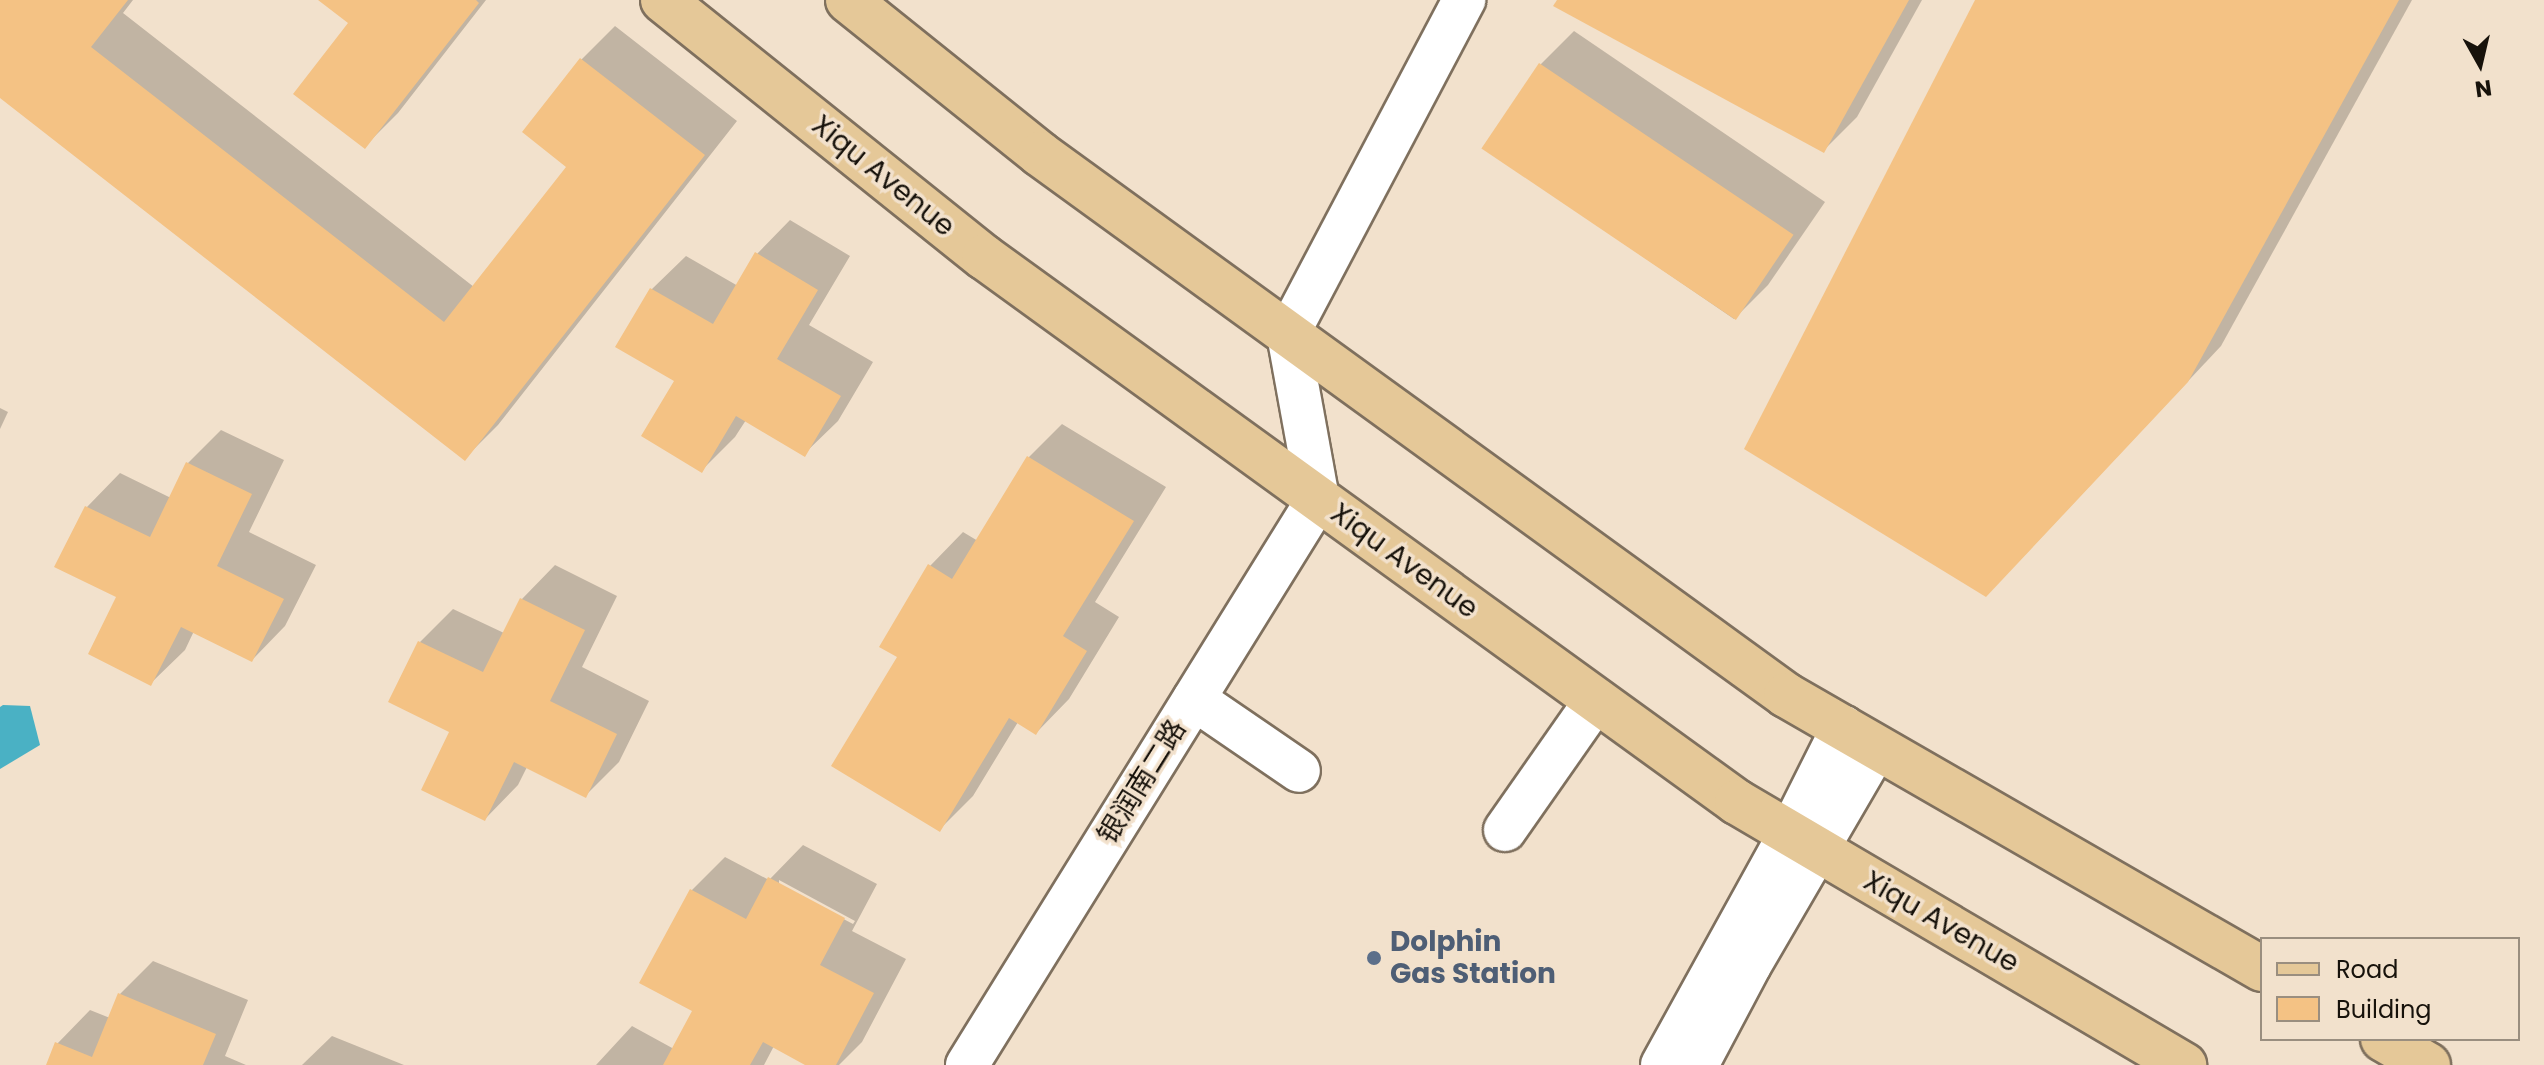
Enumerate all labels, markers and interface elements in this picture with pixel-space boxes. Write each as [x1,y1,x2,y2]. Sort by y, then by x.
north arrow [2440,24,2520,104]
text: N [2473,72,2494,105]
street label: Xiqu Avenue [805,108,961,244]
street label: Xiqu Avenue [1324,496,1484,626]
street label: 银润南二路 [1091,714,1193,850]
street label: Xiqu Avenue [1857,864,2025,980]
place label: Dolphin Gas Station [1390,925,1556,991]
legend [2260,937,2520,1041]
marker: Dolphin Gas Station [1365,949,1383,967]
text: Road [2336,953,2398,986]
text: Building [2336,993,2432,1026]

